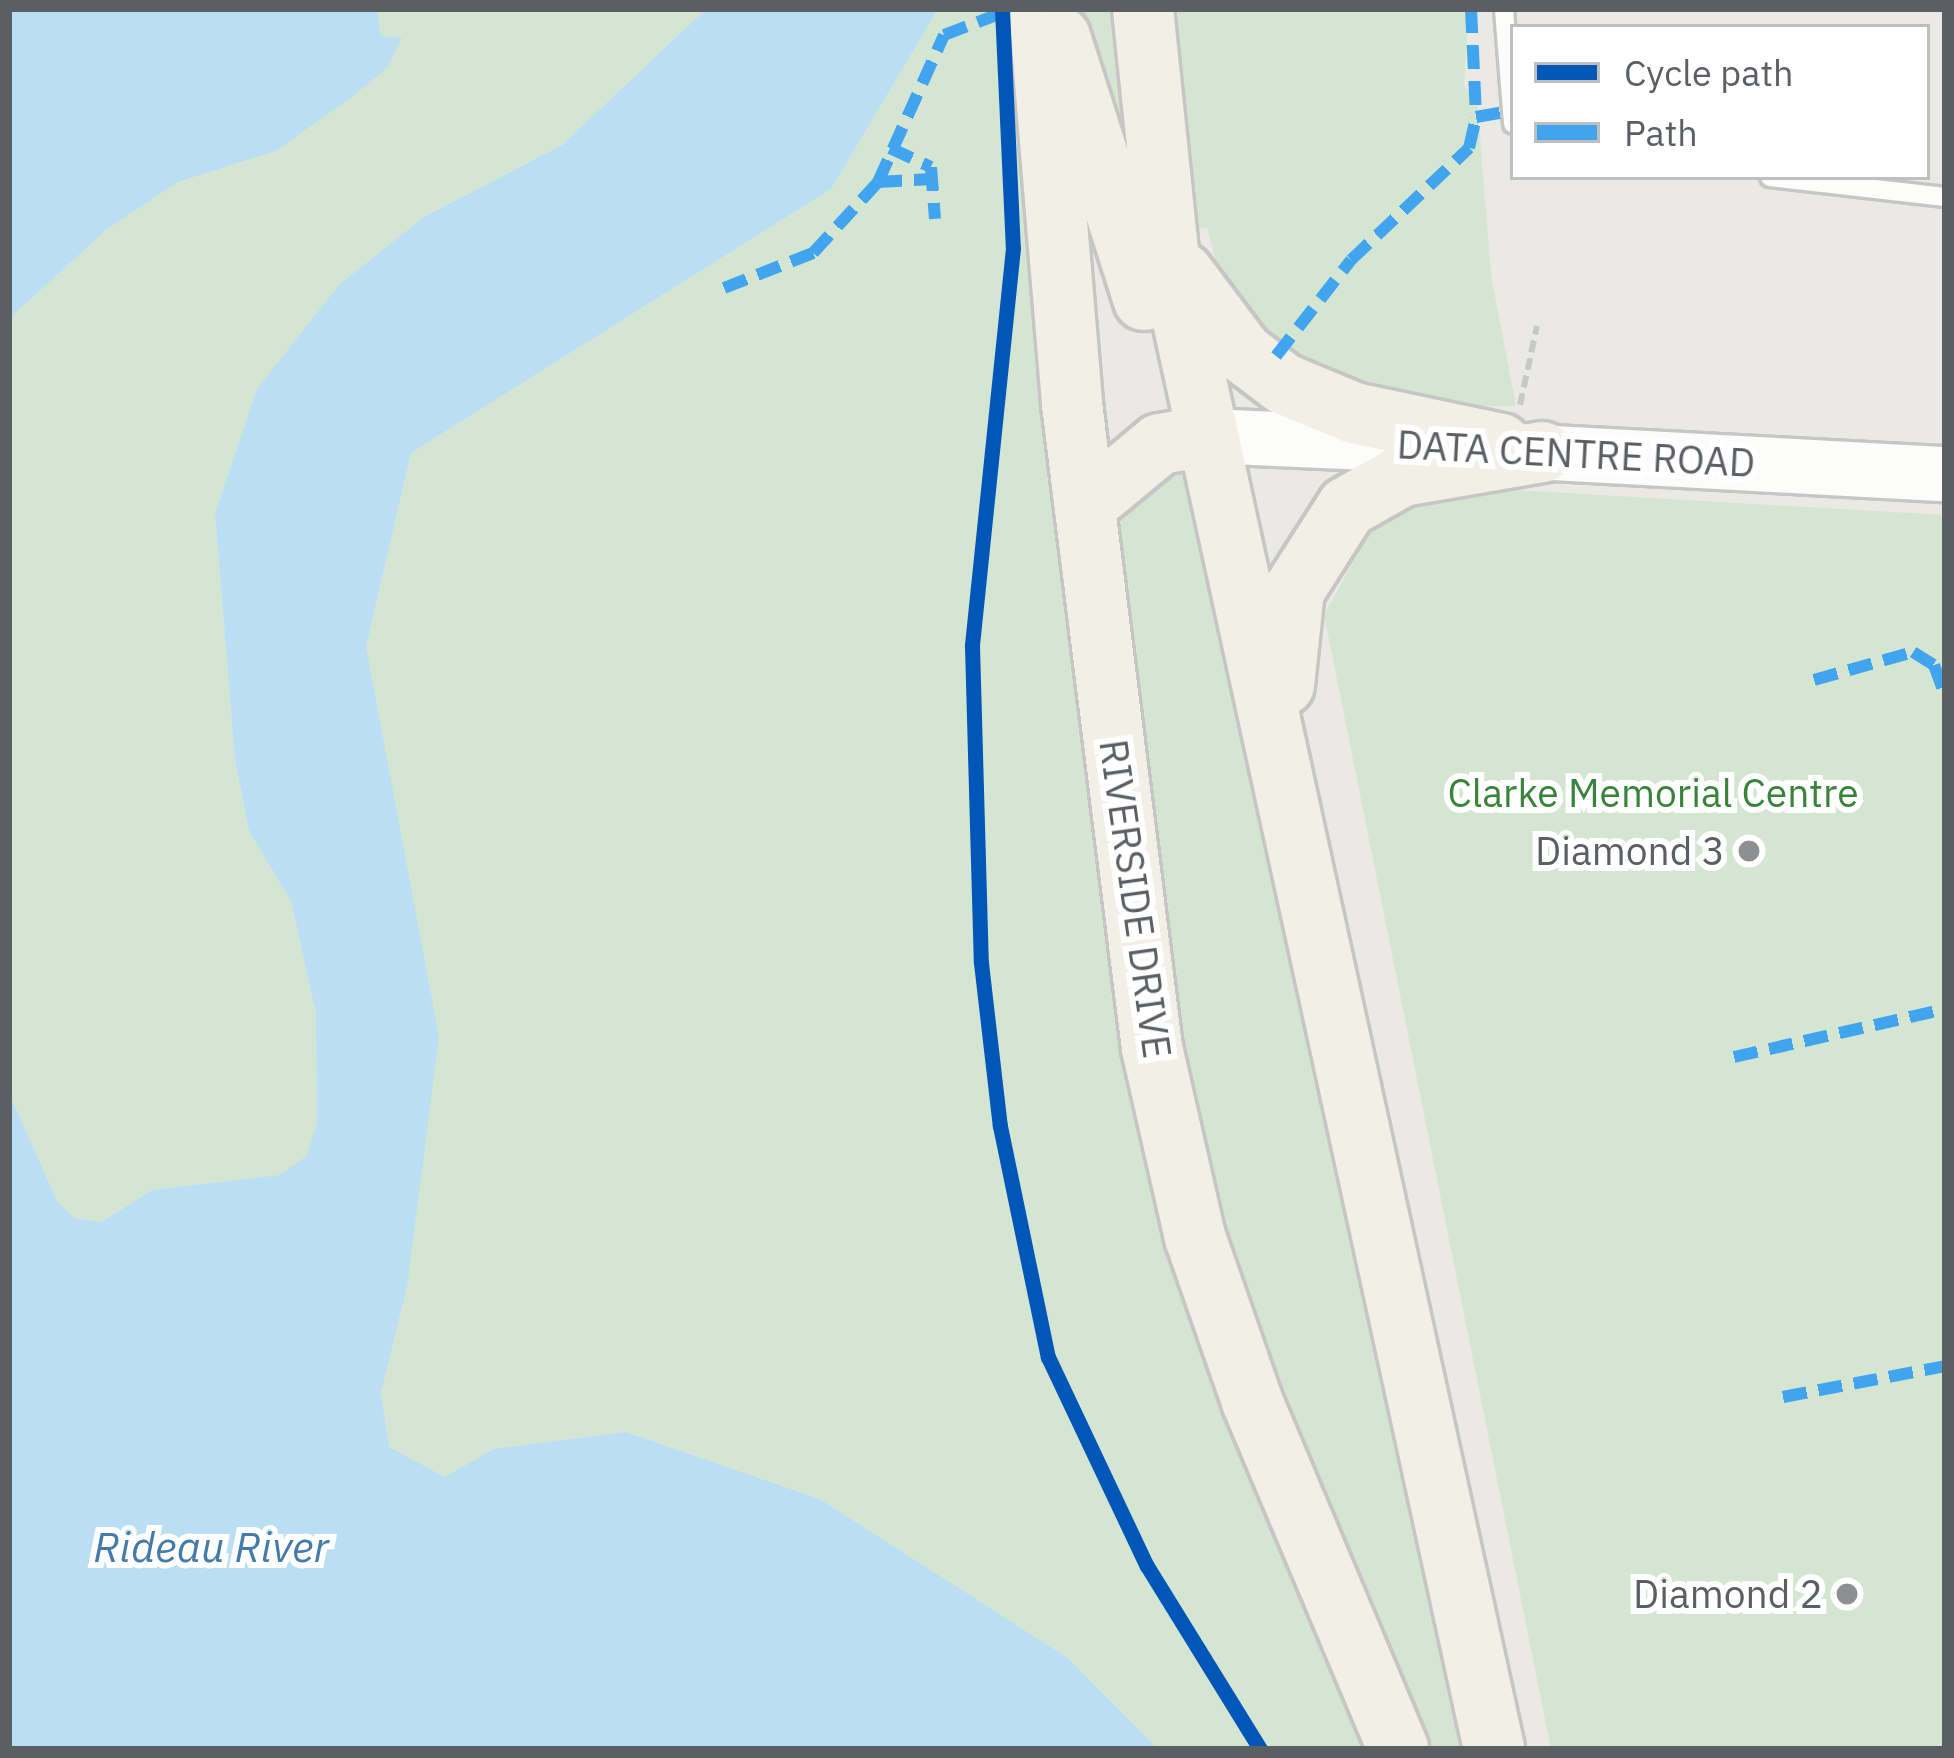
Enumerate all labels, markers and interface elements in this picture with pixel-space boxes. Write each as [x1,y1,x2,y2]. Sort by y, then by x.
legend [1510,24,1930,180]
text: Cycle path [1624,49,1794,96]
text: Path [1624,109,1698,156]
street label: DATA CENTRE ROAD [1396,421,1756,487]
street label: RIVERSIDE DRIVE [1089,737,1181,1061]
park label: Clarke Memorial Centre [1447,770,1859,816]
place label: Diamond 3 [1535,828,1725,874]
marker: Diamond 3 [1736,838,1762,864]
water label: Rideau River [93,1522,329,1572]
place label: Diamond 2 [1633,1571,1823,1617]
marker: Diamond 2 [1834,1581,1860,1607]

